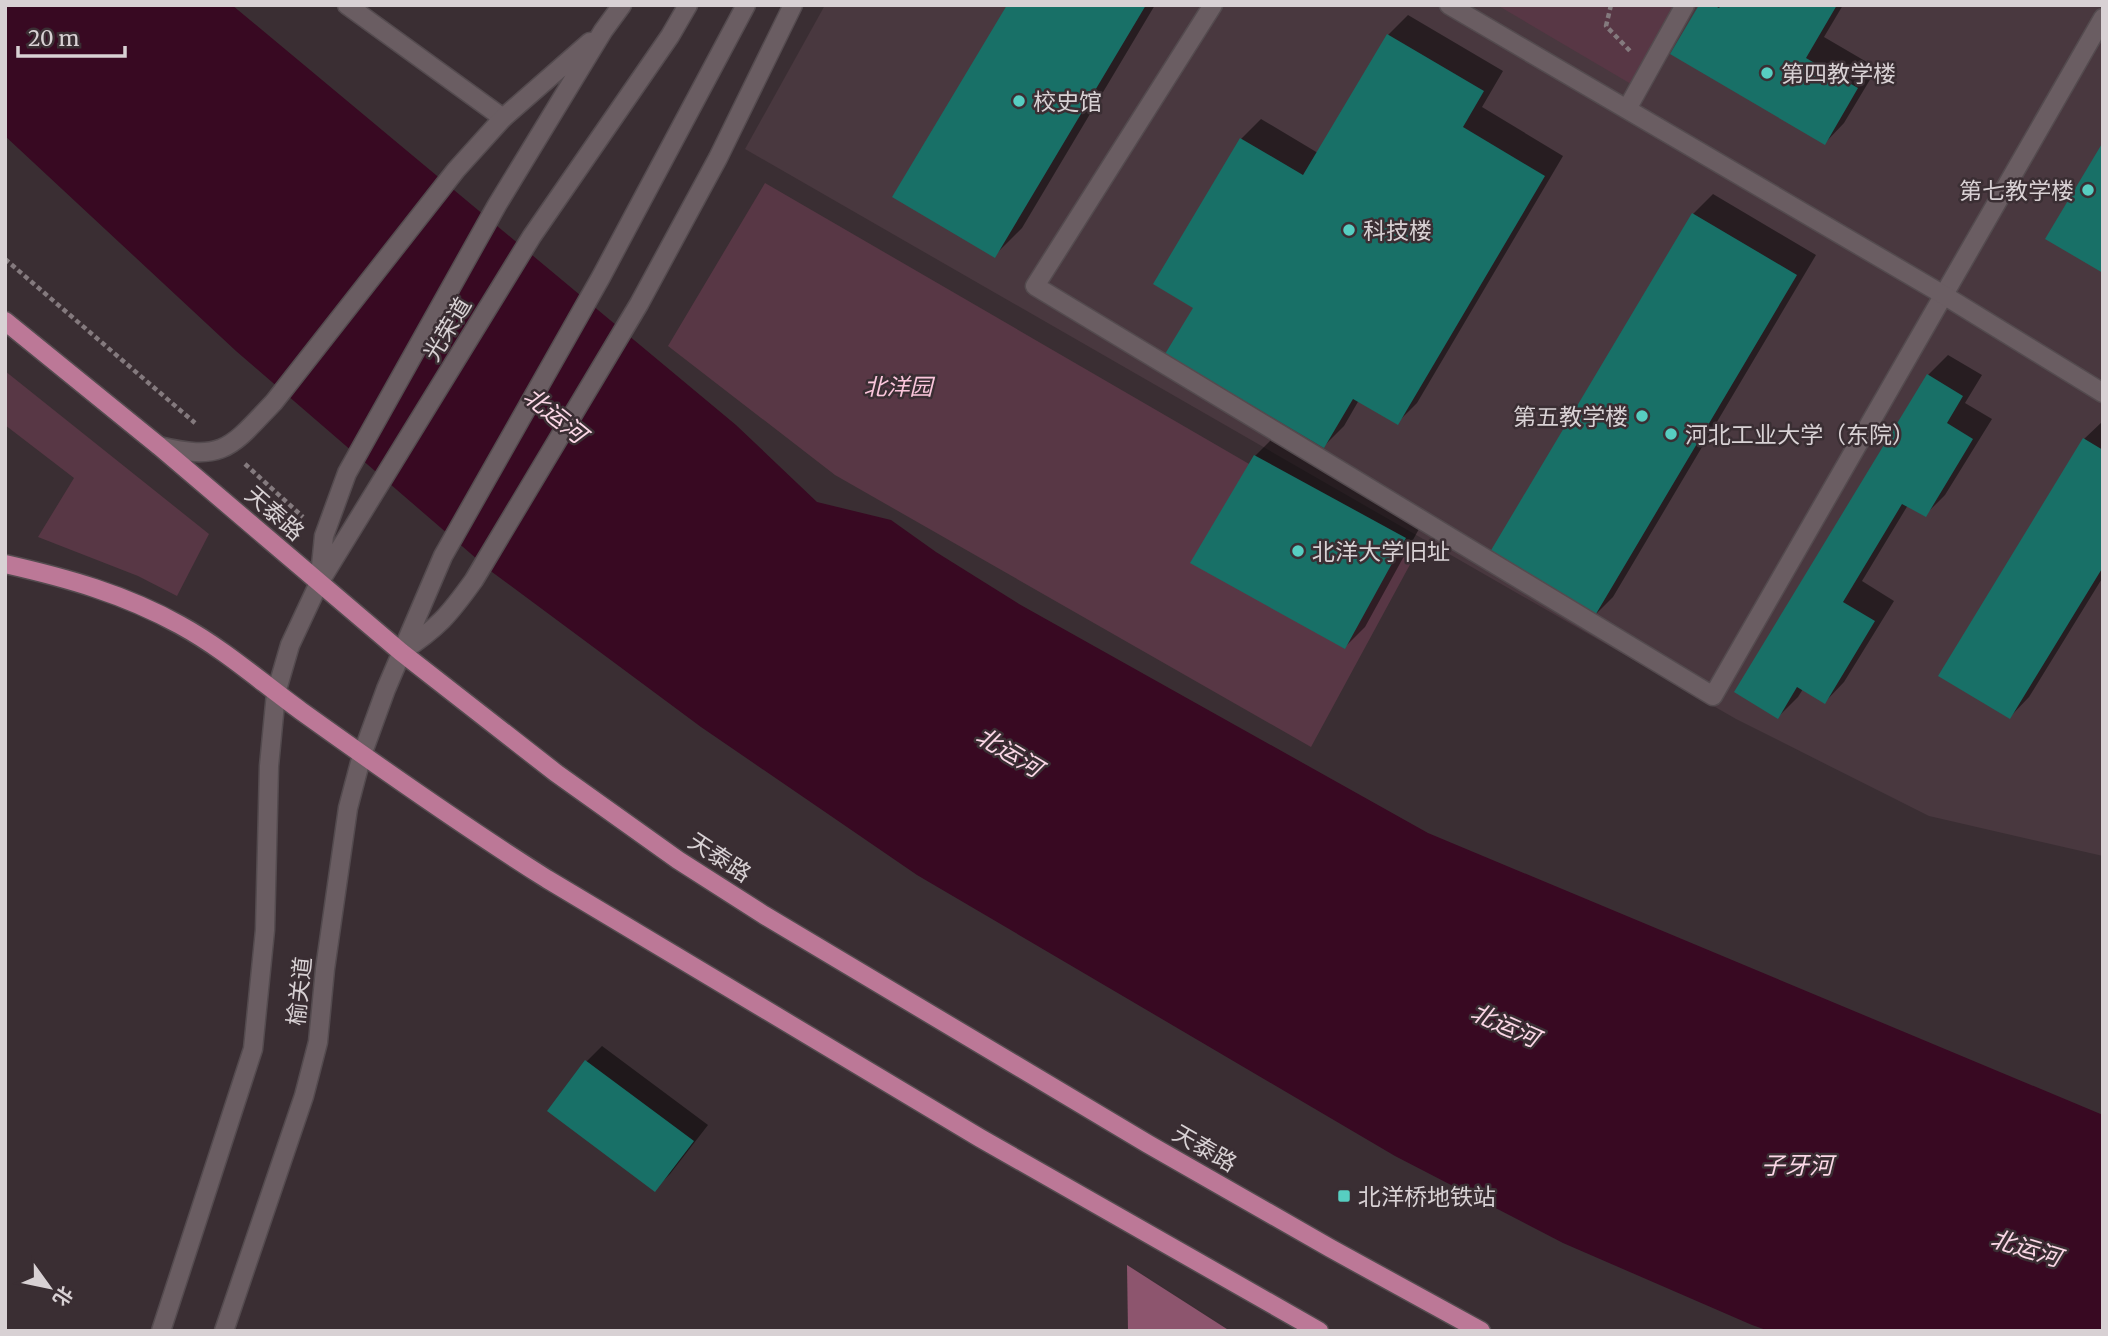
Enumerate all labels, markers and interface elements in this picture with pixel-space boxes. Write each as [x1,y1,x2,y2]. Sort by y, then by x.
scale bar [18,14,124,58]
text: 20 m [28,25,80,52]
place label: 第四教学楼 [1781,59,1896,88]
marker: 第四教学楼 [1759,65,1775,81]
place label: 校史馆 [1033,87,1102,116]
marker: 校史馆 [1011,93,1027,109]
place label: 第七教学楼 [1959,176,2074,205]
marker: 第七教学楼 [2080,182,2096,198]
place label: 科技楼 [1363,216,1432,245]
marker: 科技楼 [1341,222,1357,238]
street label: 光荣道 [417,292,477,366]
park label: 北洋园 [864,372,936,401]
water label: 北运河 [517,380,596,452]
place label: 第五教学楼 [1513,402,1628,431]
marker: 第五教学楼 [1634,408,1650,424]
place label: 河北工业大学（东院） [1685,420,1915,449]
marker: 河北工业大学（东院） [1663,426,1679,442]
street label: 天泰路 [239,479,311,547]
place label: 北洋大学旧址 [1312,537,1450,566]
marker: 北洋大学旧址 [1290,543,1306,559]
water label: 北运河 [970,720,1051,786]
street label: 天泰路 [683,826,757,888]
street label: 榆关道 [281,955,317,1027]
water label: 北运河 [1466,996,1548,1055]
street label: 天泰路 [1168,1118,1242,1178]
water label: 子牙河 [1761,1150,1837,1181]
place label: 北洋桥地铁站 [1358,1182,1496,1211]
marker: 北洋桥地铁站 [1336,1188,1352,1204]
water label: 北运河 [1987,1223,2069,1275]
north arrow [14,1252,84,1322]
text: 北 [48,1282,78,1311]

